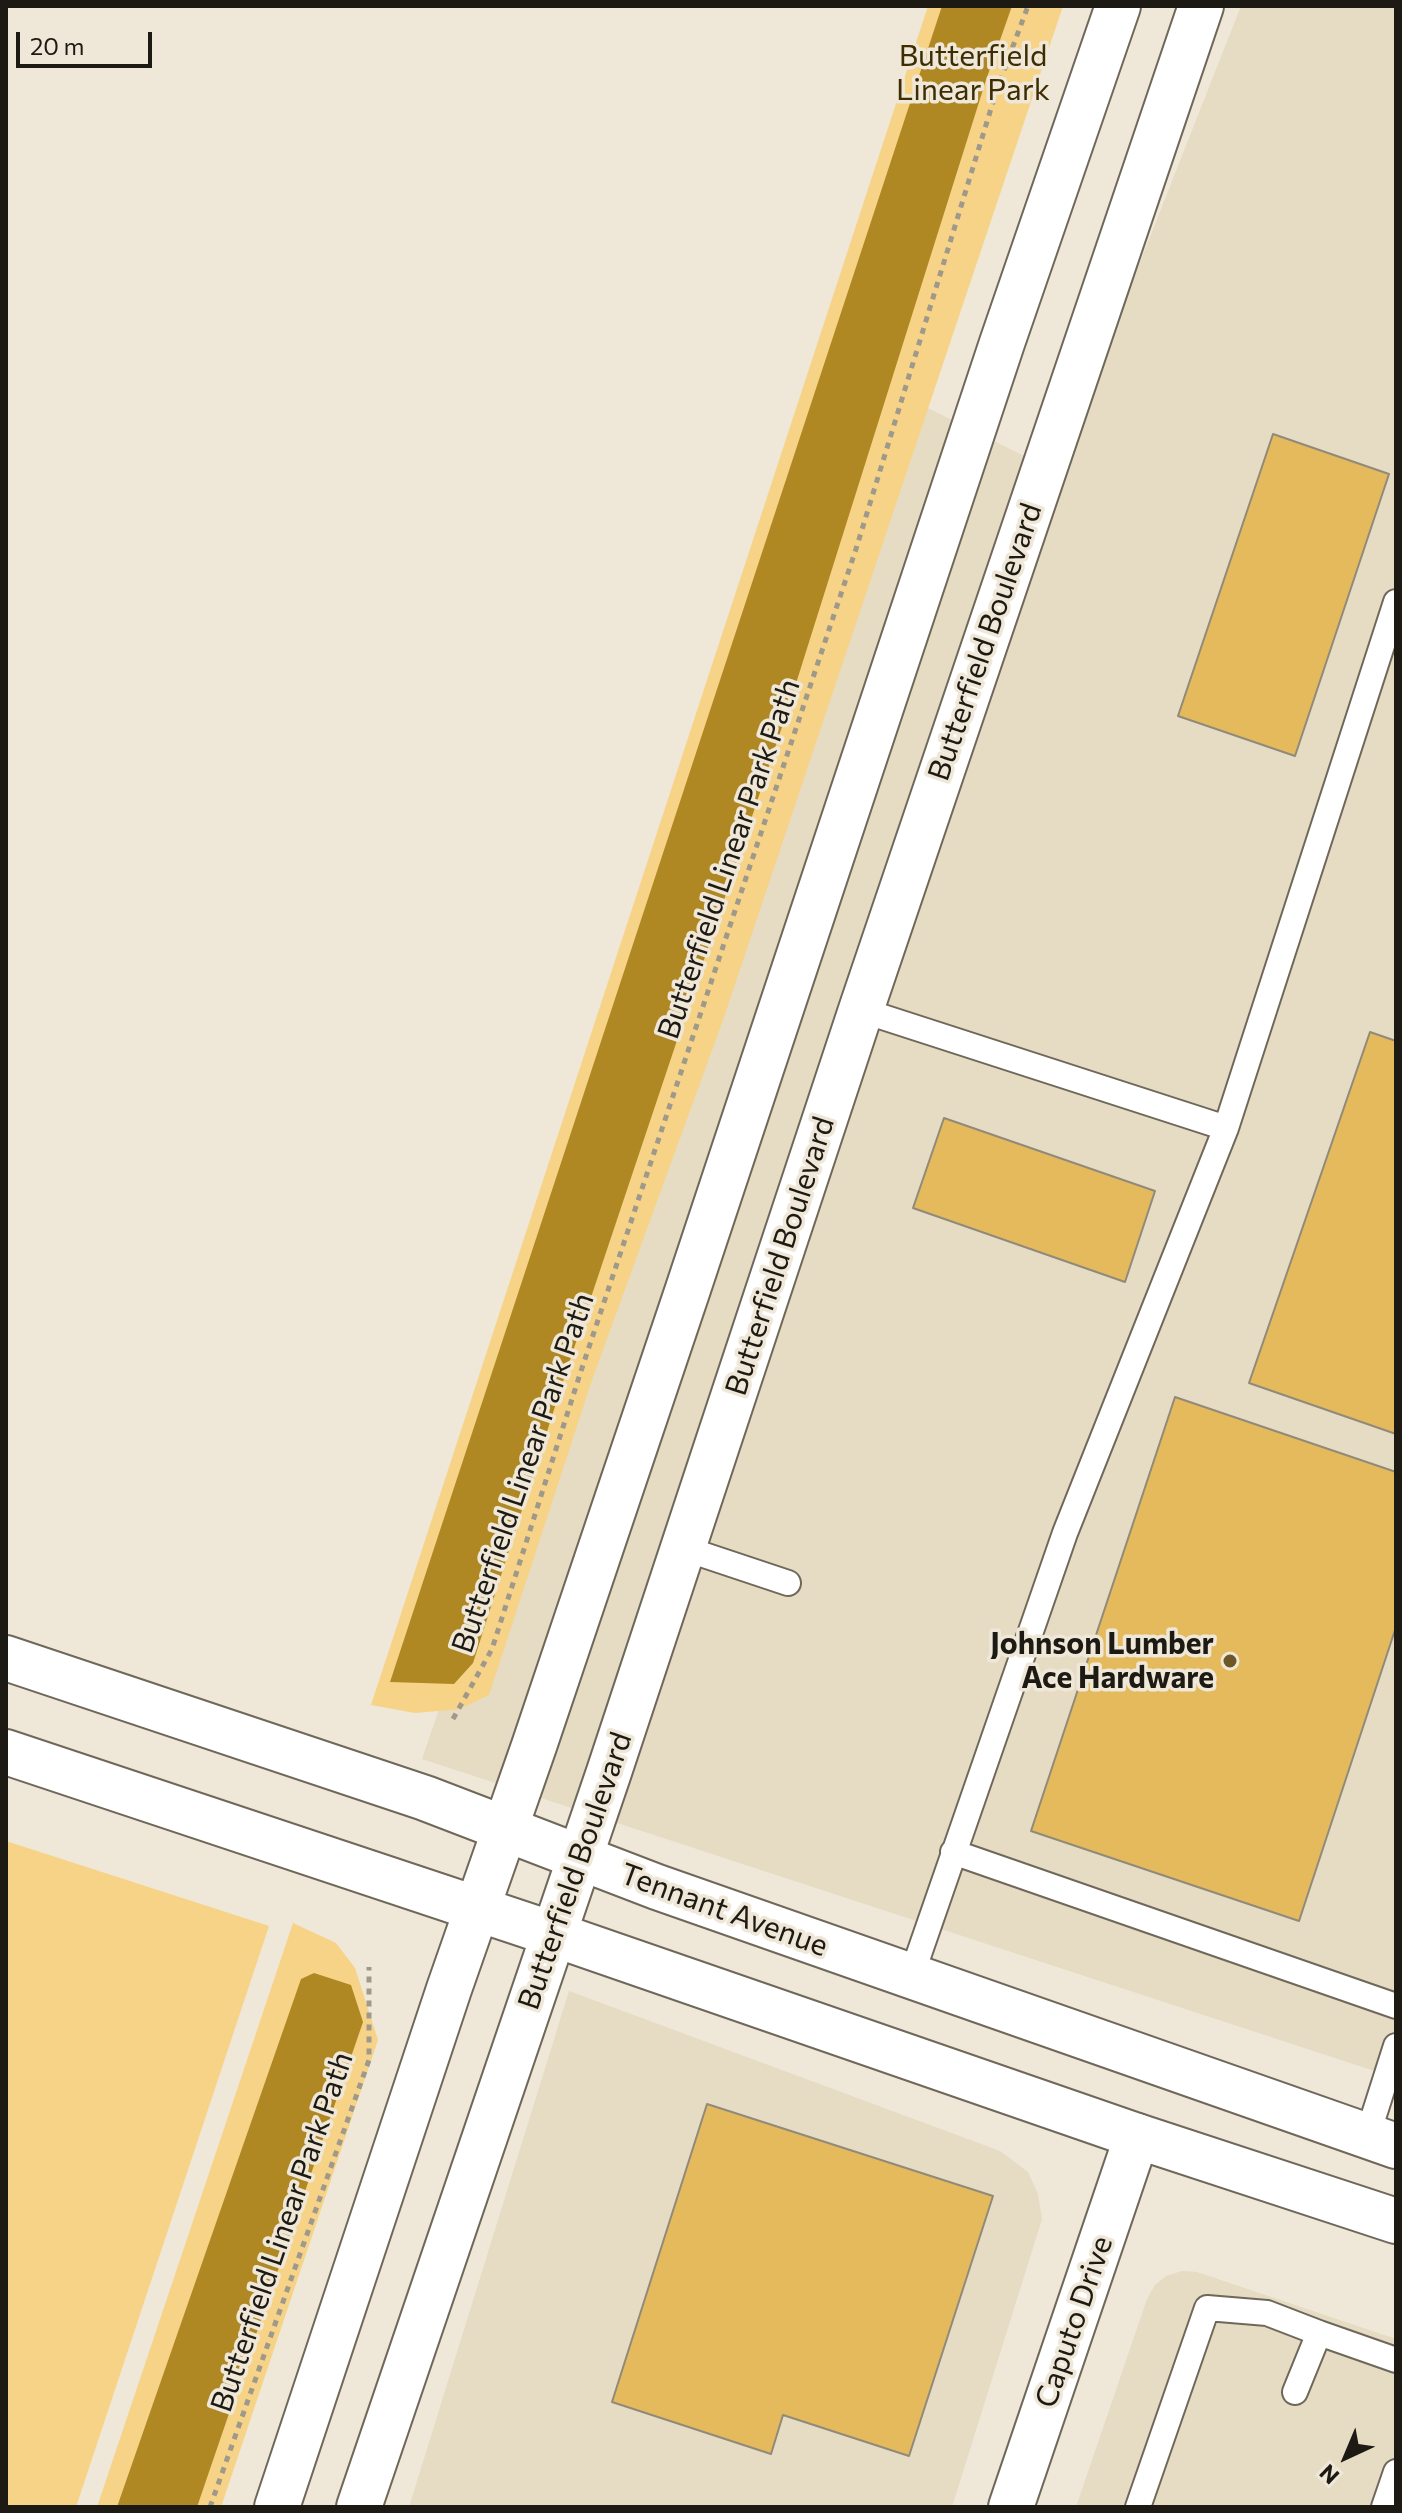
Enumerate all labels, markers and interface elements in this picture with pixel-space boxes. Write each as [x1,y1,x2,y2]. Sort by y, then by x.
scale bar [20,16,156,66]
text: 20 m [30,31,84,60]
park label: Butterfield Linear Park [896,38,1050,108]
street label: Butterfield Boulevard [921,499,1049,785]
street label: Butterfield Linear Park Path [650,674,808,1044]
street label: Butterfield Boulevard [718,1112,842,1400]
street label: Butterfield Linear Park Path [444,1288,602,1658]
place label: Johnson Lumber Ace Hardware [990,1626,1214,1696]
marker: Johnson Lumber Ace Hardware [1221,1652,1239,1670]
street label: Butterfield Boulevard [511,1728,639,2014]
street label: Tennant Avenue [615,1856,833,1964]
street label: Butterfield Linear Park Path [203,2047,361,2417]
street label: Caputo Drive [1028,2232,1120,2412]
north arrow [1306,2417,1386,2497]
text: N [1314,2459,1344,2490]

